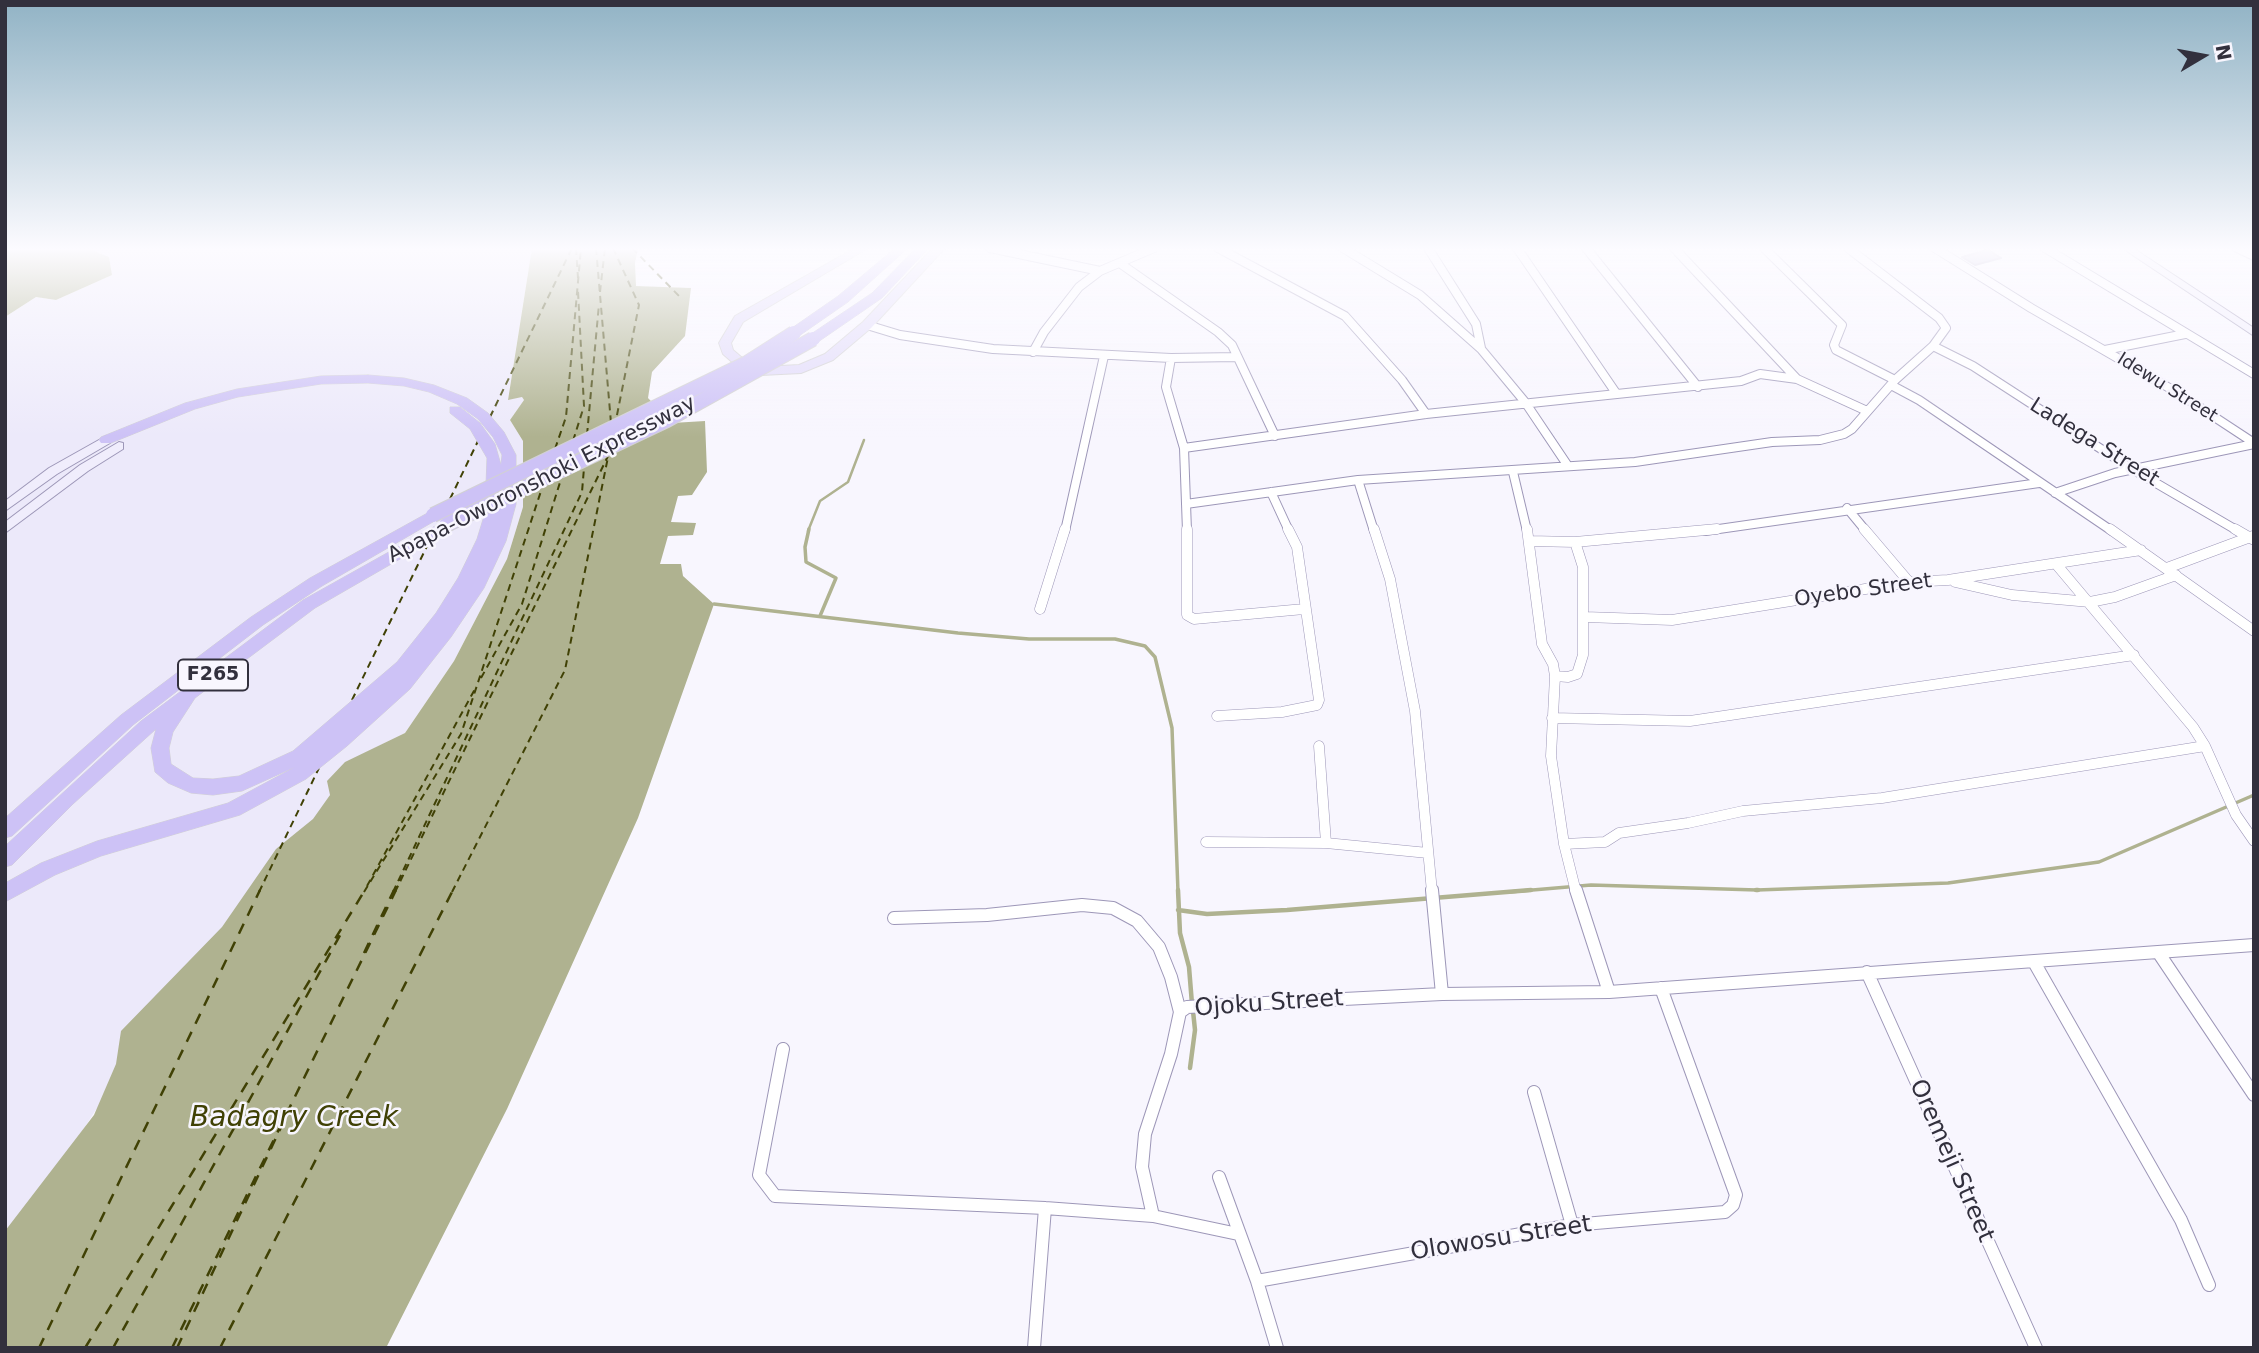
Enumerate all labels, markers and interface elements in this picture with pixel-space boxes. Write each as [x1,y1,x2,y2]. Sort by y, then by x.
north arrow [2168,21,2238,91]
text: N [2211,43,2236,62]
street label: Idewu Street [2113,349,2221,427]
street label: Apapa-Oworonshoki Expressway [384,391,700,569]
street label: Ladega Street [2025,393,2163,493]
street label: Oyebo Street [1793,569,1933,613]
road number: F265 [178,660,248,690]
street label: Ojoku Street [1194,984,1344,1024]
street label: Oremeji Street [1902,1075,2000,1247]
water label: Badagry Creek [190,1102,398,1136]
street label: Olowosu Street [1408,1210,1594,1268]

